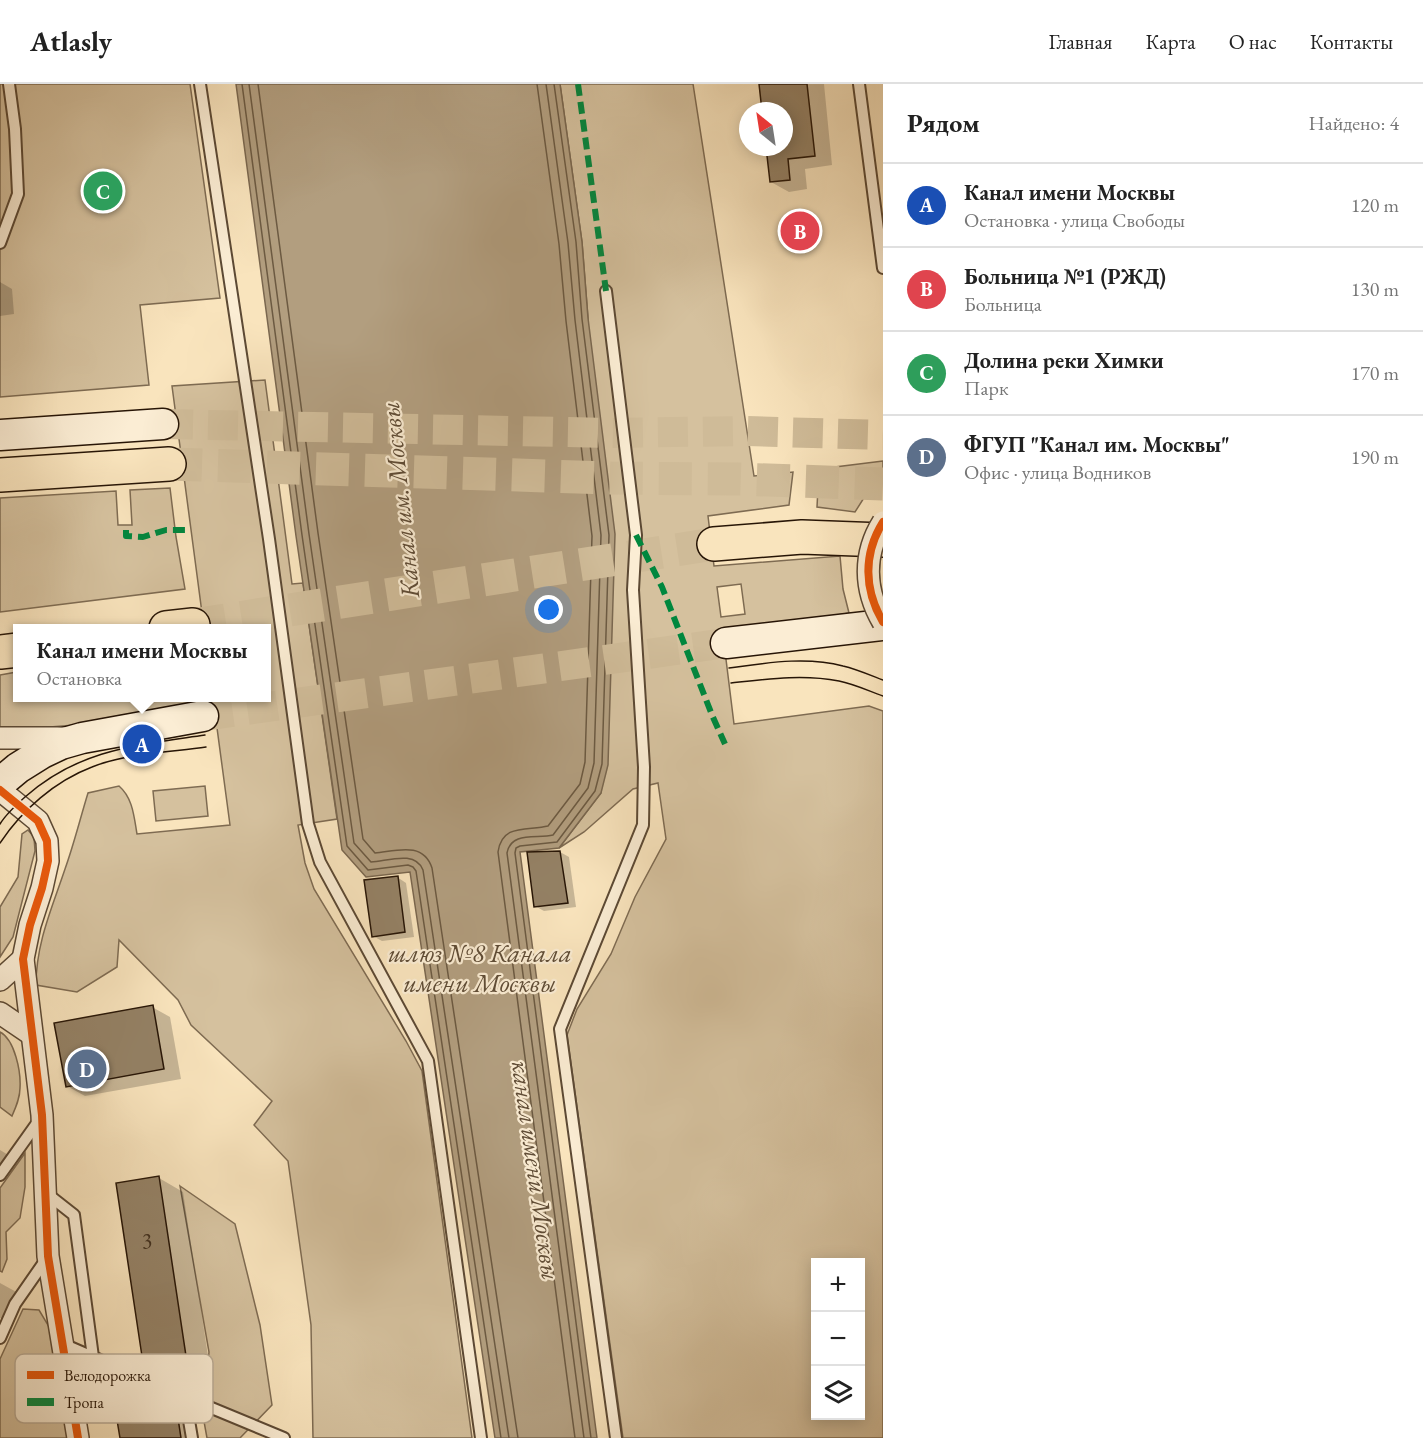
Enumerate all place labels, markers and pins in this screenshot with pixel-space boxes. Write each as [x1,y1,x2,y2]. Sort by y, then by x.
pin: C [84,168,122,214]
pin: B [780,208,820,254]
pin: A [122,722,162,766]
pin: D [68,1046,106,1092]

